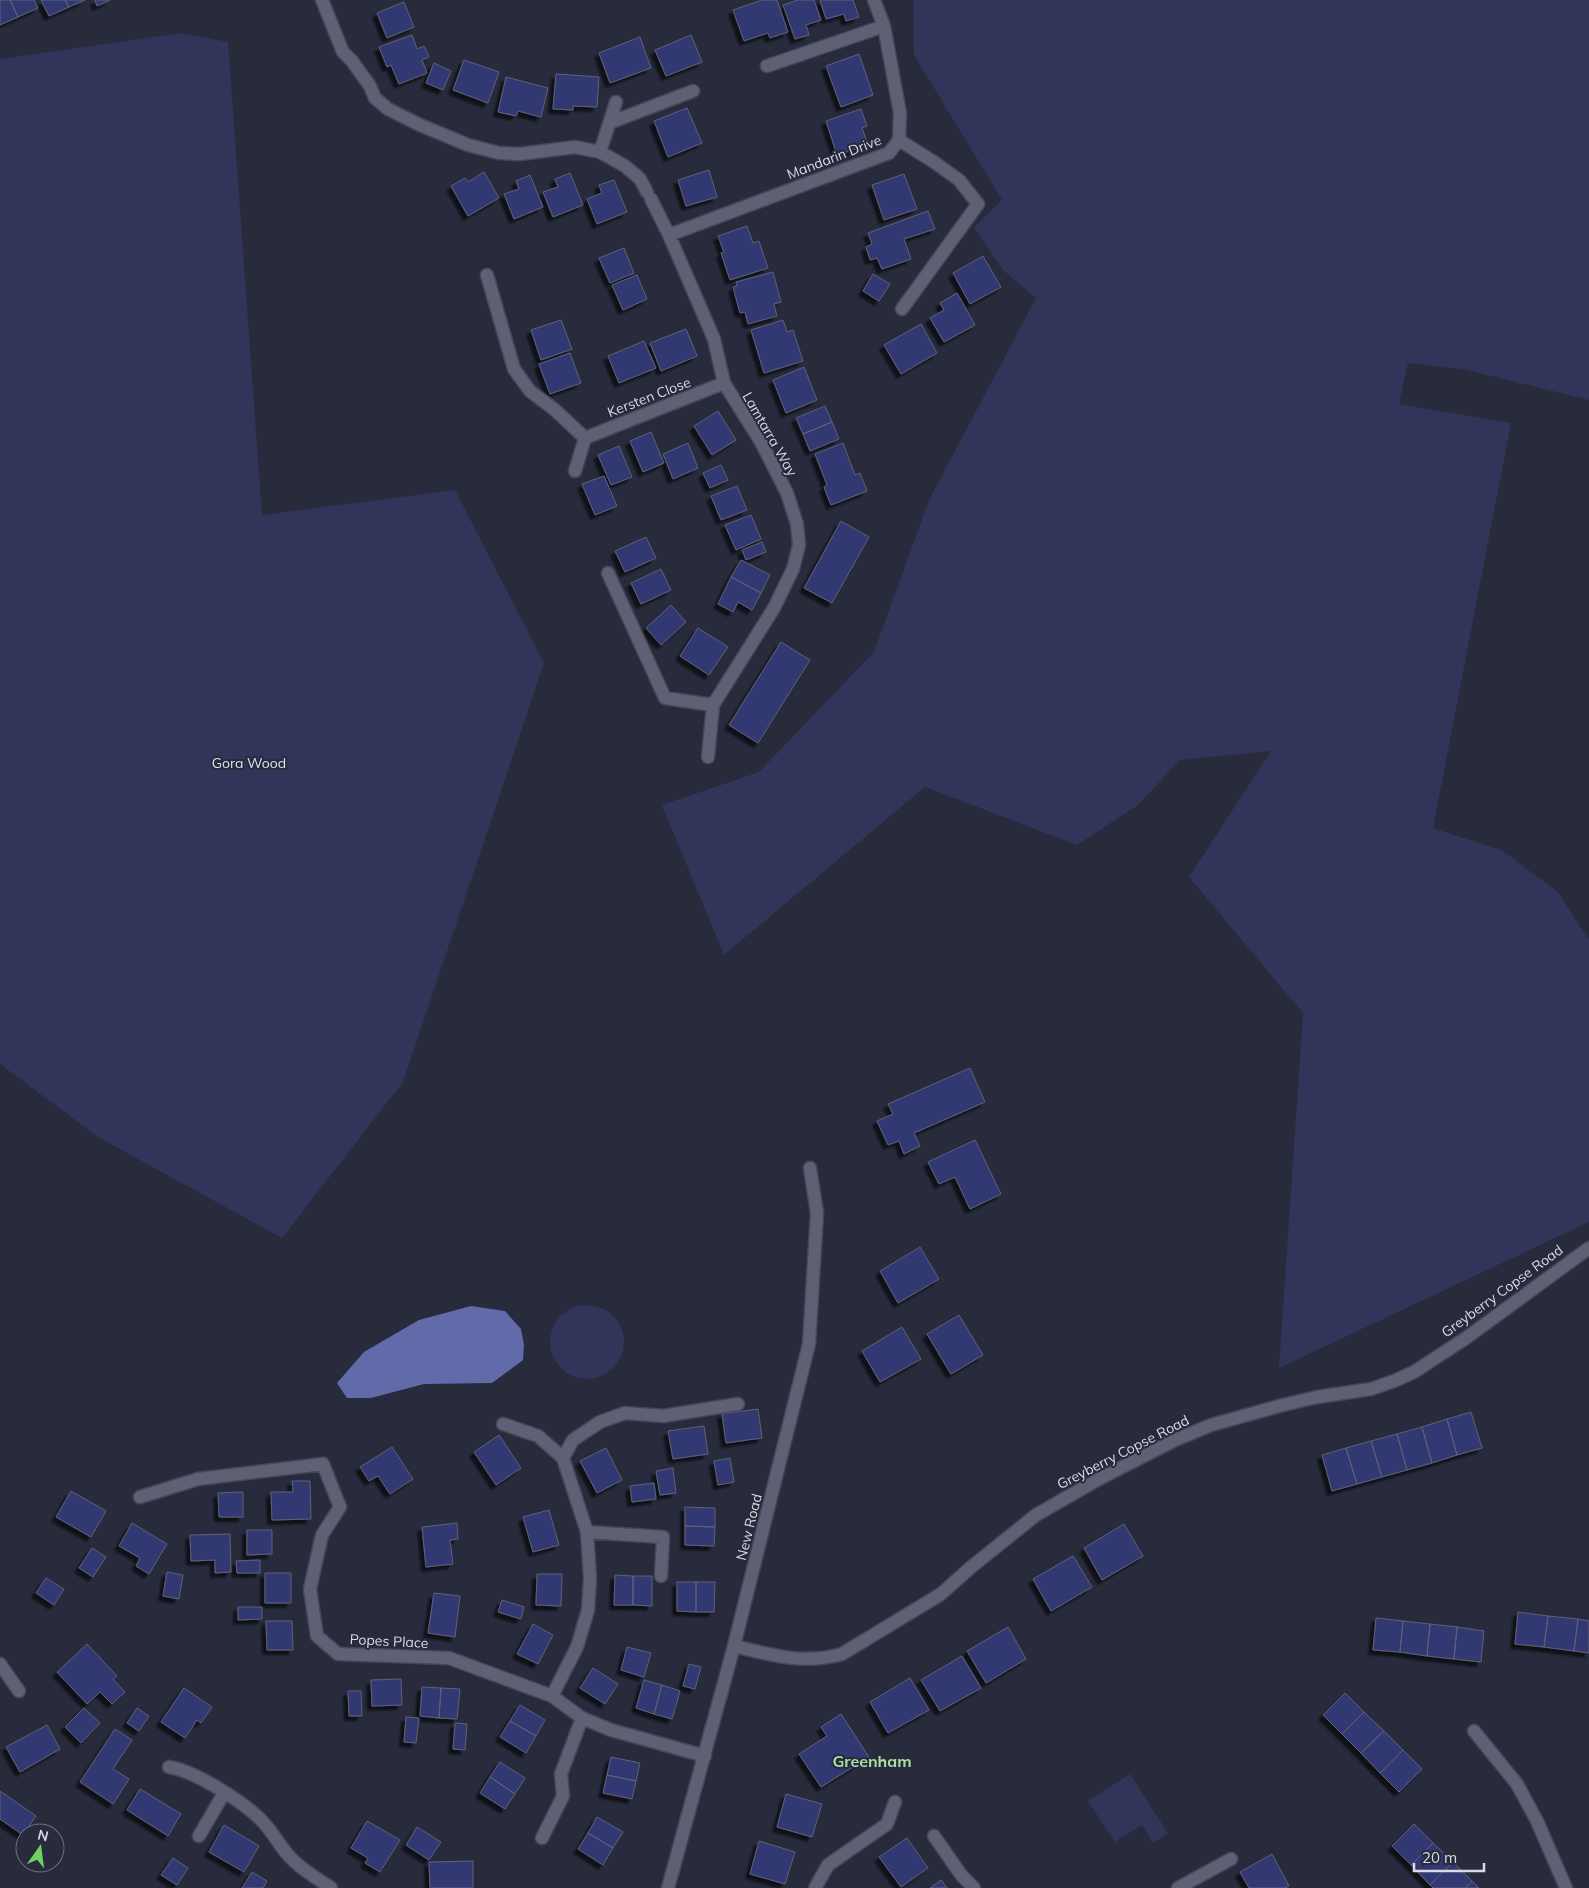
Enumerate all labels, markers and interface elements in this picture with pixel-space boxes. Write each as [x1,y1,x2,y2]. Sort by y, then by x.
street label: Mandarin Drive [784,131,884,183]
street label: Kersten Close [605,373,693,421]
street label: Lamtarra Way [739,389,802,480]
park label: Gora Wood [212,754,286,772]
street label: Greyberry Copse Road [1438,1241,1566,1341]
street label: Greyberry Copse Road [1054,1411,1192,1493]
street label: New Road [732,1492,766,1562]
street label: Popes Place [349,1630,429,1652]
district label: Greenham [832,1751,912,1771]
north arrow [15,1823,65,1873]
text: N [36,1825,50,1845]
scale bar [1414,1840,1484,1872]
text: 20 m [1422,1848,1457,1867]

